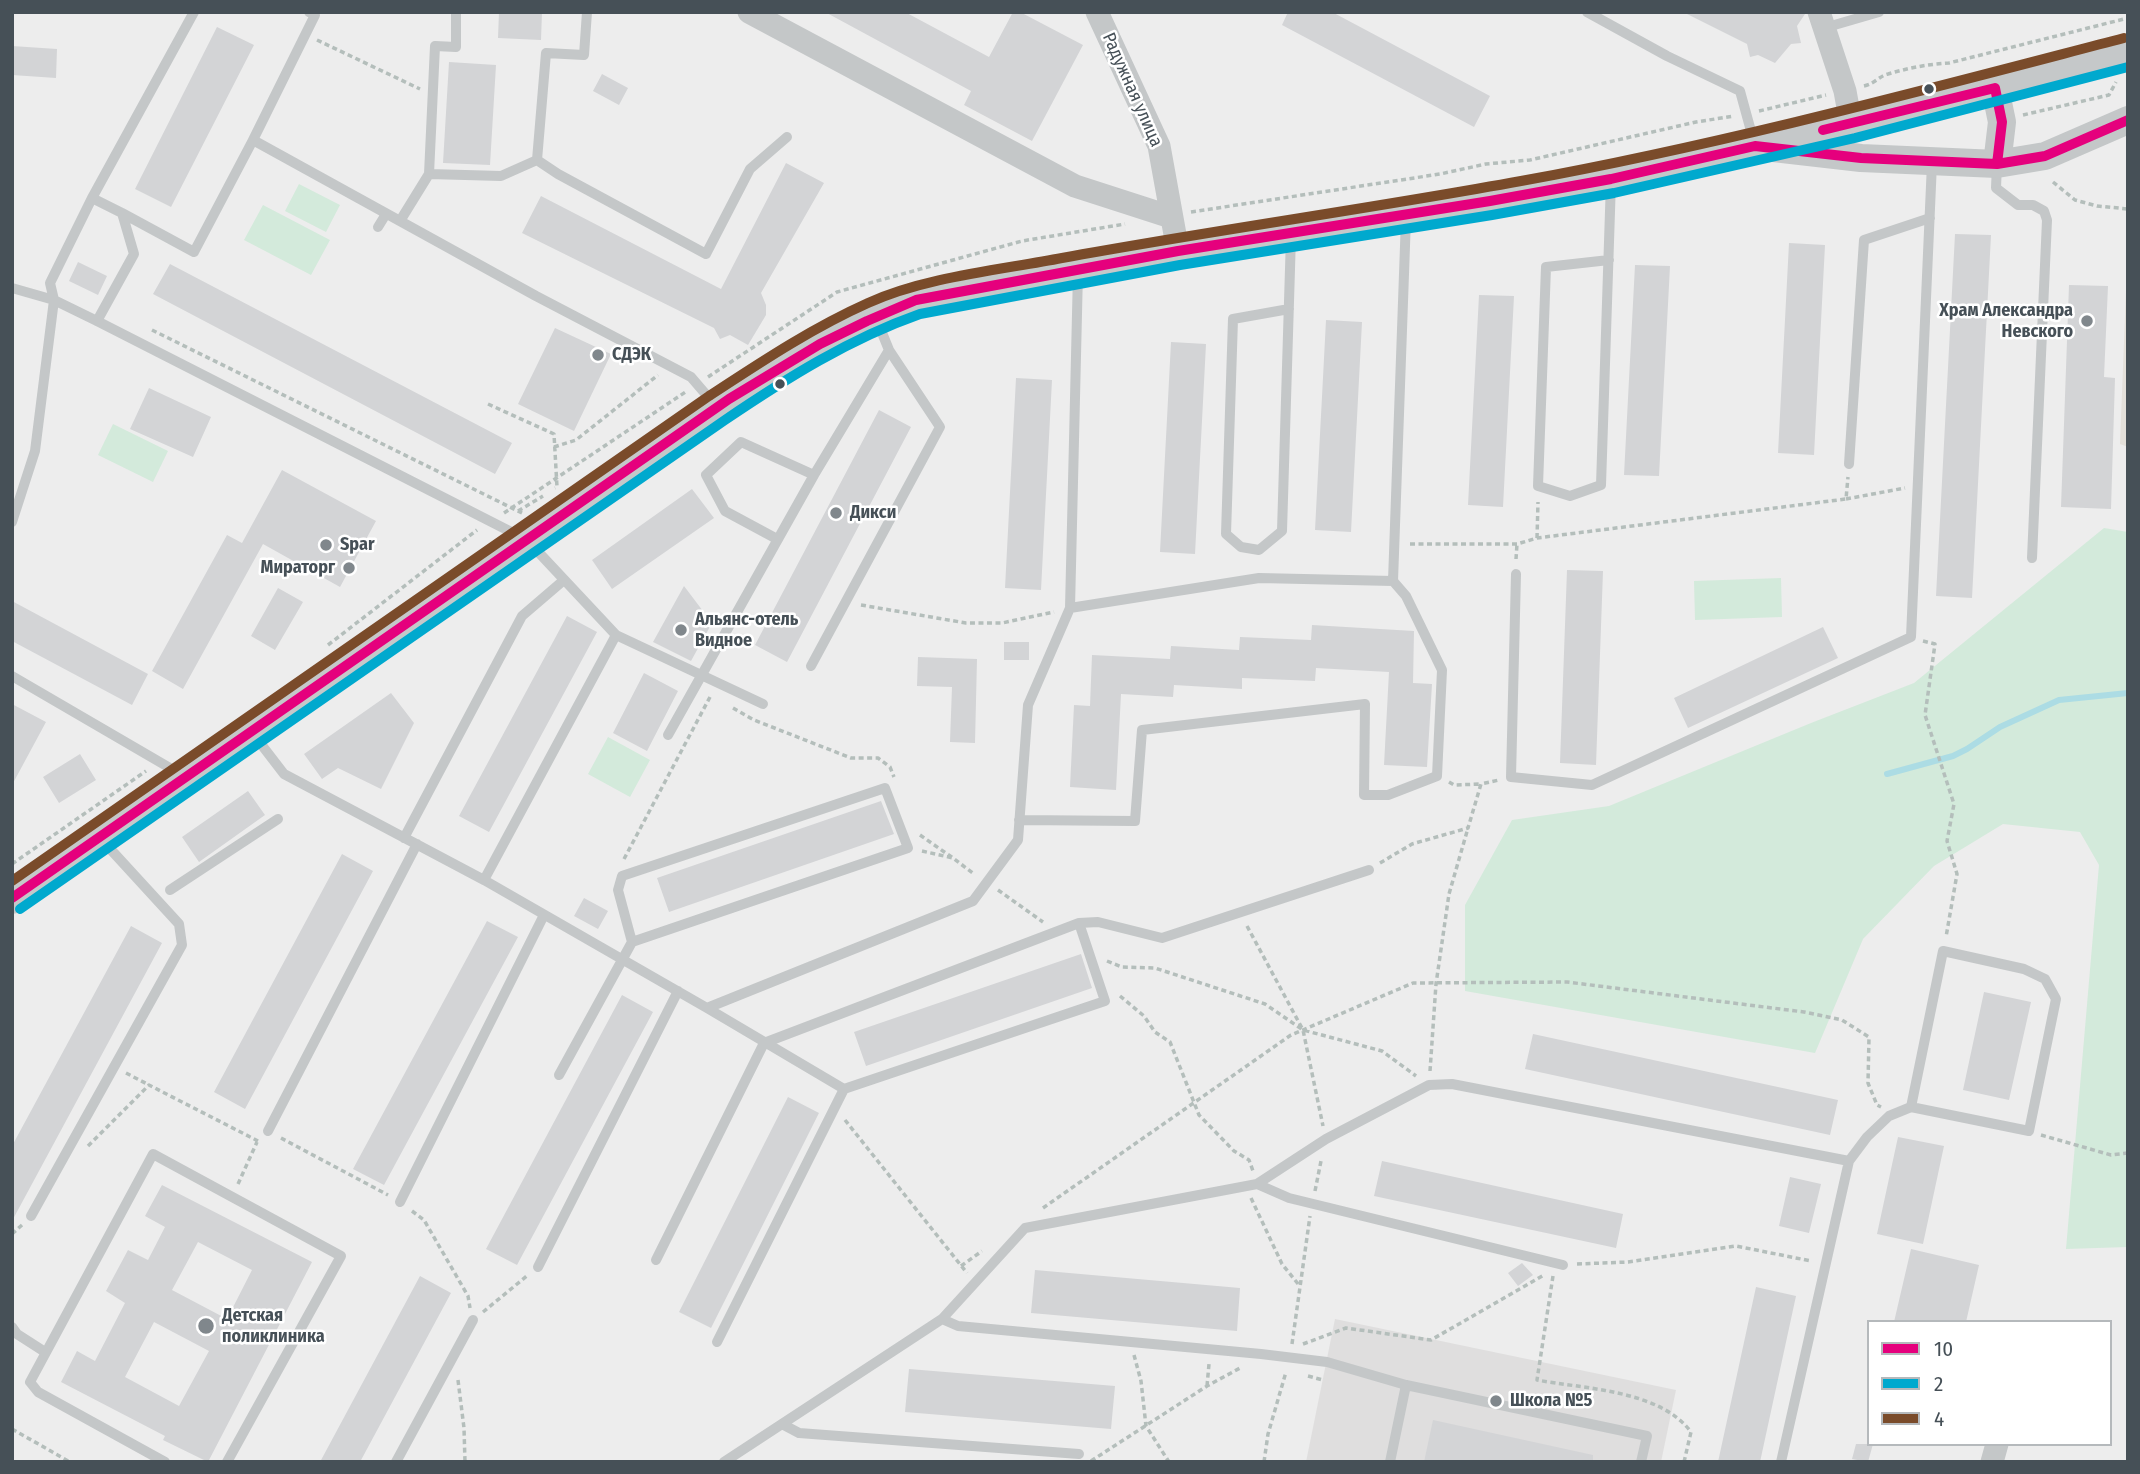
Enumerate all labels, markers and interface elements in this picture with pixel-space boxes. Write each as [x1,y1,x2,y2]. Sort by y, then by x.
street label: Радужная улица [1097,30,1167,150]
unlabelled marker [1922,82,1936,96]
place label: Храм Александра Невского [1939,300,2073,342]
marker: Храм Александра Невского [2079,313,2095,329]
place label: СДЭК [612,344,651,366]
marker: СДЭК [590,347,606,363]
unlabelled marker [773,377,787,391]
place label: Дикси [850,502,896,524]
marker: Дикси [828,505,844,521]
place label: Spar [340,534,375,556]
marker: Spar [318,537,334,553]
place label: Мираторг [260,557,335,579]
marker: Мираторг [341,560,357,576]
place label: Альянс-отель Видное [695,609,798,652]
marker: Альянс-отель Видное [673,622,689,638]
place label: Детская поликлиника [222,1305,325,1348]
marker: Детская поликлиника [196,1316,216,1336]
legend [1867,1320,2112,1446]
text: 10 [1934,1336,1953,1362]
text: 2 [1934,1371,1943,1397]
place label: Школа №5 [1510,1390,1592,1412]
marker: Школа №5 [1488,1393,1504,1409]
text: 4 [1934,1406,1944,1432]

